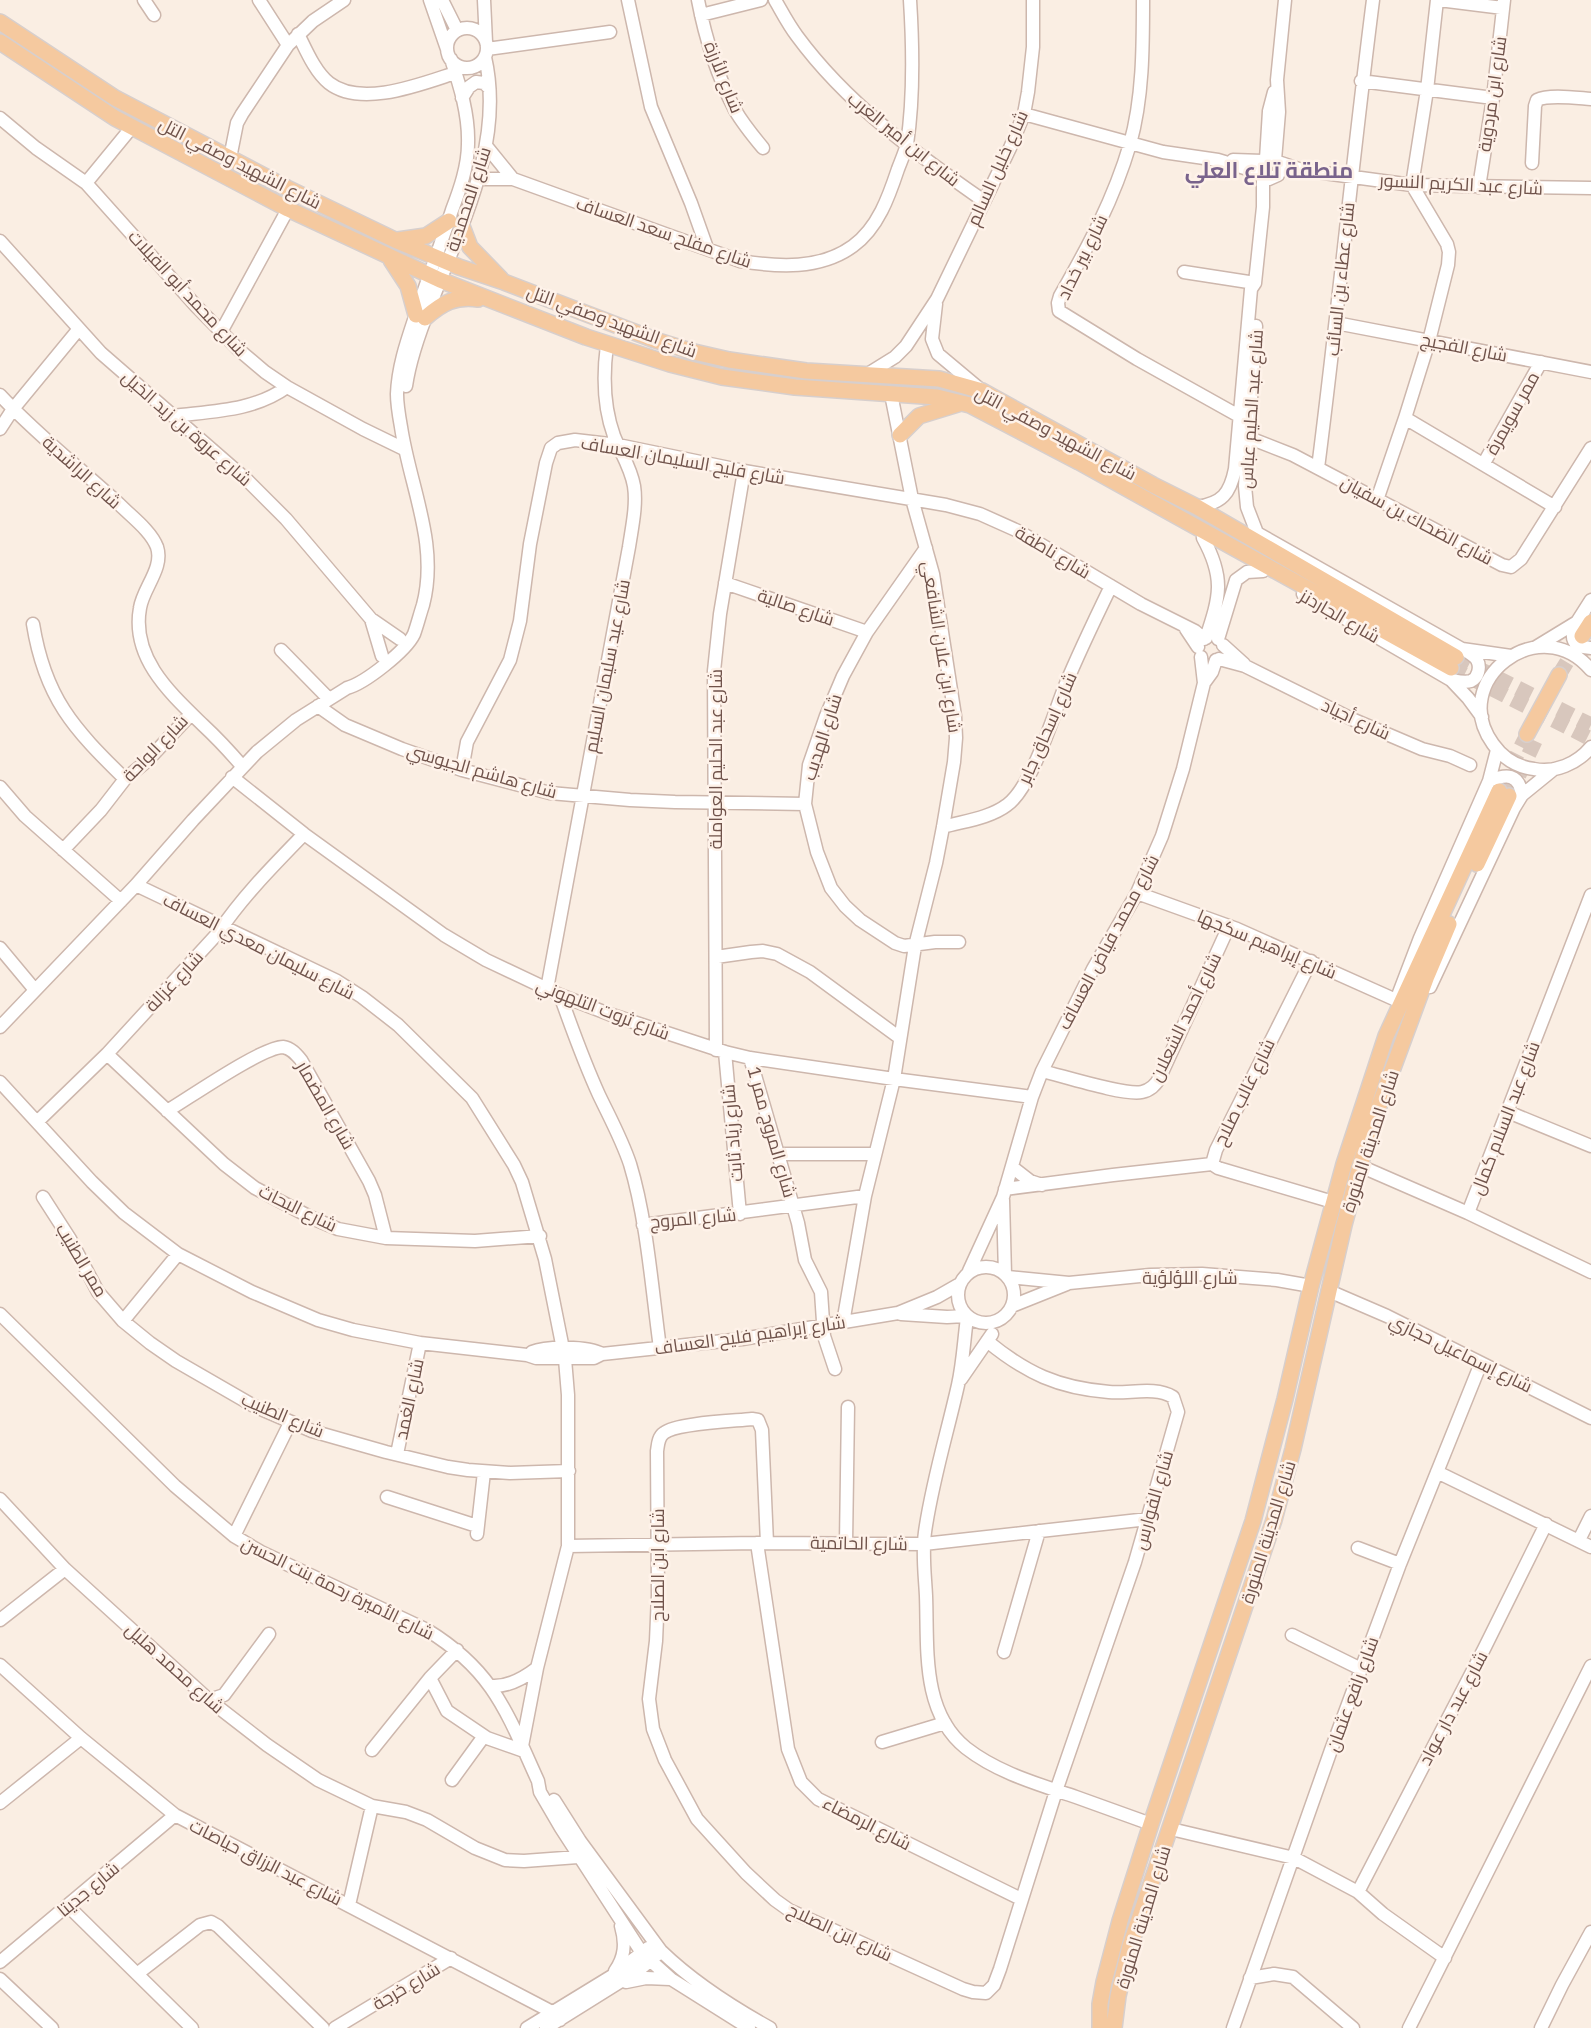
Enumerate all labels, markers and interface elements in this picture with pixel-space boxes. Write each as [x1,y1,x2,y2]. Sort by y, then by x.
street label: شارع ابن مردوية [1473,35,1512,153]
street label: شارع الأرزة [698,38,749,117]
street label: شارع ابن أمير الغرب [843,87,965,192]
street label: شارع خليل السالم [961,107,1034,230]
street label: شارع الشهيد وصفي التل [154,112,325,217]
street label: شارع المحمدية [440,144,497,255]
district label: منطقة تلاع العلي [1185,155,1353,188]
street label: شارع عبد الكريم النسور [1377,168,1544,201]
street label: شارع مفلح سعد العساف [573,191,755,274]
street label: شارع عطاء بن السائب [1320,201,1360,357]
street label: شارع بير خداد [1051,211,1113,304]
street label: شارع محمد أبو الفيلات [123,225,253,362]
street label: شارع الشهيد وصفي التل [523,280,700,365]
street label: شارع الفجيج [1418,327,1509,368]
street label: شارع عبد الحليم عباس [1234,329,1269,489]
street label: شارع عروة بن زيد الخيل [117,365,257,491]
street label: ممر سويمرة [1480,367,1544,459]
street label: شارع الشهيد وصفي التل [970,381,1141,488]
street label: شارع الراشدية [37,430,126,514]
street label: شارع فليح السليمان العساف [579,431,787,490]
street label: شارع الضحاك بن سفيان [1336,470,1497,571]
street label: شارع ناطفة [1010,520,1095,584]
street label: شارع ابن علان الشافعي [914,560,967,735]
street label: شارع عيد سليمان السليم [579,577,636,755]
street label: شارع صالية [754,583,837,632]
street label: شارع الجاردنز [1294,583,1384,649]
street label: شارع إسحاق جابر [1012,668,1083,789]
street label: شارع عبد الحليم العواملة [704,669,728,849]
street label: شارع الهديب [797,691,848,784]
street label: شارع أجياد [1318,693,1394,746]
street label: شارع الواحة [117,710,193,787]
street label: شارع هاشم الجيوسي [404,739,560,805]
street label: شارع محمد فياض العساف [1052,850,1165,1034]
street label: شارع سليمان معدي العساف [158,888,359,1007]
street label: شارع إبراهيم سكجها [1193,904,1340,985]
street label: شارع غزالة [140,946,209,1017]
street label: شارع أحمد الشعلان [1144,949,1227,1086]
street label: شارع ثروت التلهوني [532,973,673,1048]
street label: شارع غالب صلاح [1208,1035,1281,1150]
street label: شارع عبد السلام كمال [1465,1038,1546,1198]
street label: شارع المضمار [290,1056,361,1154]
street label: شارع المروج ممر 1 [741,1064,802,1200]
street label: شارع المدينة المنورة [1336,1067,1405,1215]
street label: شارع زياد ثابت [716,1083,749,1183]
street label: شارع البحاث [255,1179,341,1238]
street label: شارع المروج [649,1203,737,1234]
street label: ممر الطنيب [51,1219,113,1301]
street label: شارع اللؤلؤية [1142,1266,1238,1290]
street label: شارع إسماعيل حجازي [1384,1308,1536,1400]
street label: شارع إبراهيم فليح العساف [653,1310,847,1361]
street label: شارع الغمد [389,1356,430,1442]
street label: شارع الطنيب [238,1387,328,1444]
street label: شارع الفوارس [1128,1448,1179,1553]
street label: شارع المدينة المنورة [1235,1458,1302,1607]
street label: شارع ابن الصلاح [646,1508,670,1622]
street label: شارع الأميرة رحمة بنت الحسن [237,1531,438,1646]
street label: شارع الحاتمية [810,1531,908,1556]
street label: شارع محمد هليل [120,1618,229,1719]
street label: شارع رافع عثمان [1321,1633,1384,1755]
street label: شارع عبد دار عواد [1413,1647,1494,1770]
street label: شارع الرمضاء [818,1791,915,1856]
street label: شارع عبد الرزاق حياصات [185,1814,346,1911]
street label: شارع المدينة المنورة [1110,1843,1177,1992]
street label: شارع جديتا [52,1856,124,1922]
street label: شارع ابن الصلاح [783,1898,896,1967]
street label: شارع خرجة [368,1957,445,2016]

